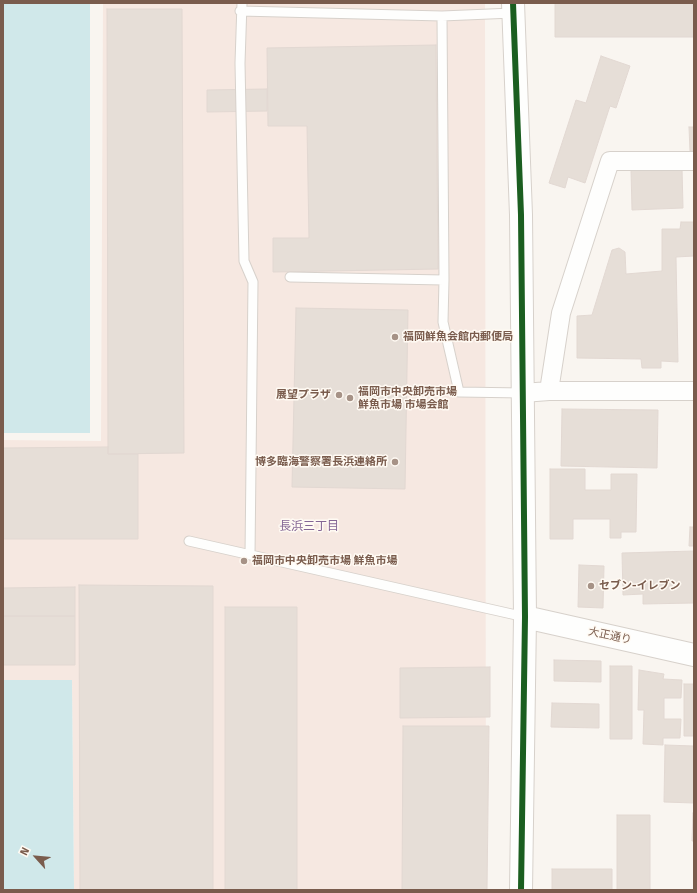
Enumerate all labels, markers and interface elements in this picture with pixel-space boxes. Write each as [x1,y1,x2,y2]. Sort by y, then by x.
place label: 福岡鮮魚会館内郵便局 [403,330,513,344]
marker: 福岡鮮魚会館内郵便局 [390,332,400,342]
place label: 福岡市中央卸売市場 鮮魚市場 市場会館 [358,385,457,411]
place label: 展望プラザ [276,388,331,402]
marker: 展望プラザ [334,390,344,400]
marker: 福岡市中央卸売市場 鮮魚市場 市場会館 [345,393,355,403]
place label: 博多臨海警察署長浜連絡所 [255,455,387,469]
marker: 博多臨海警察署長浜連絡所 [390,457,400,467]
district label: 長浜三丁目 [279,520,339,534]
place label: 福岡市中央卸売市場 鮮魚市場 [252,554,398,568]
marker: 福岡市中央卸売市場 鮮魚市場 [239,556,249,566]
place label: セブン-イレブン [599,579,680,593]
marker: セブン-イレブン [586,581,596,591]
street label: 大正通り [587,625,633,647]
north arrow [16,837,56,877]
text: N [17,845,32,858]

